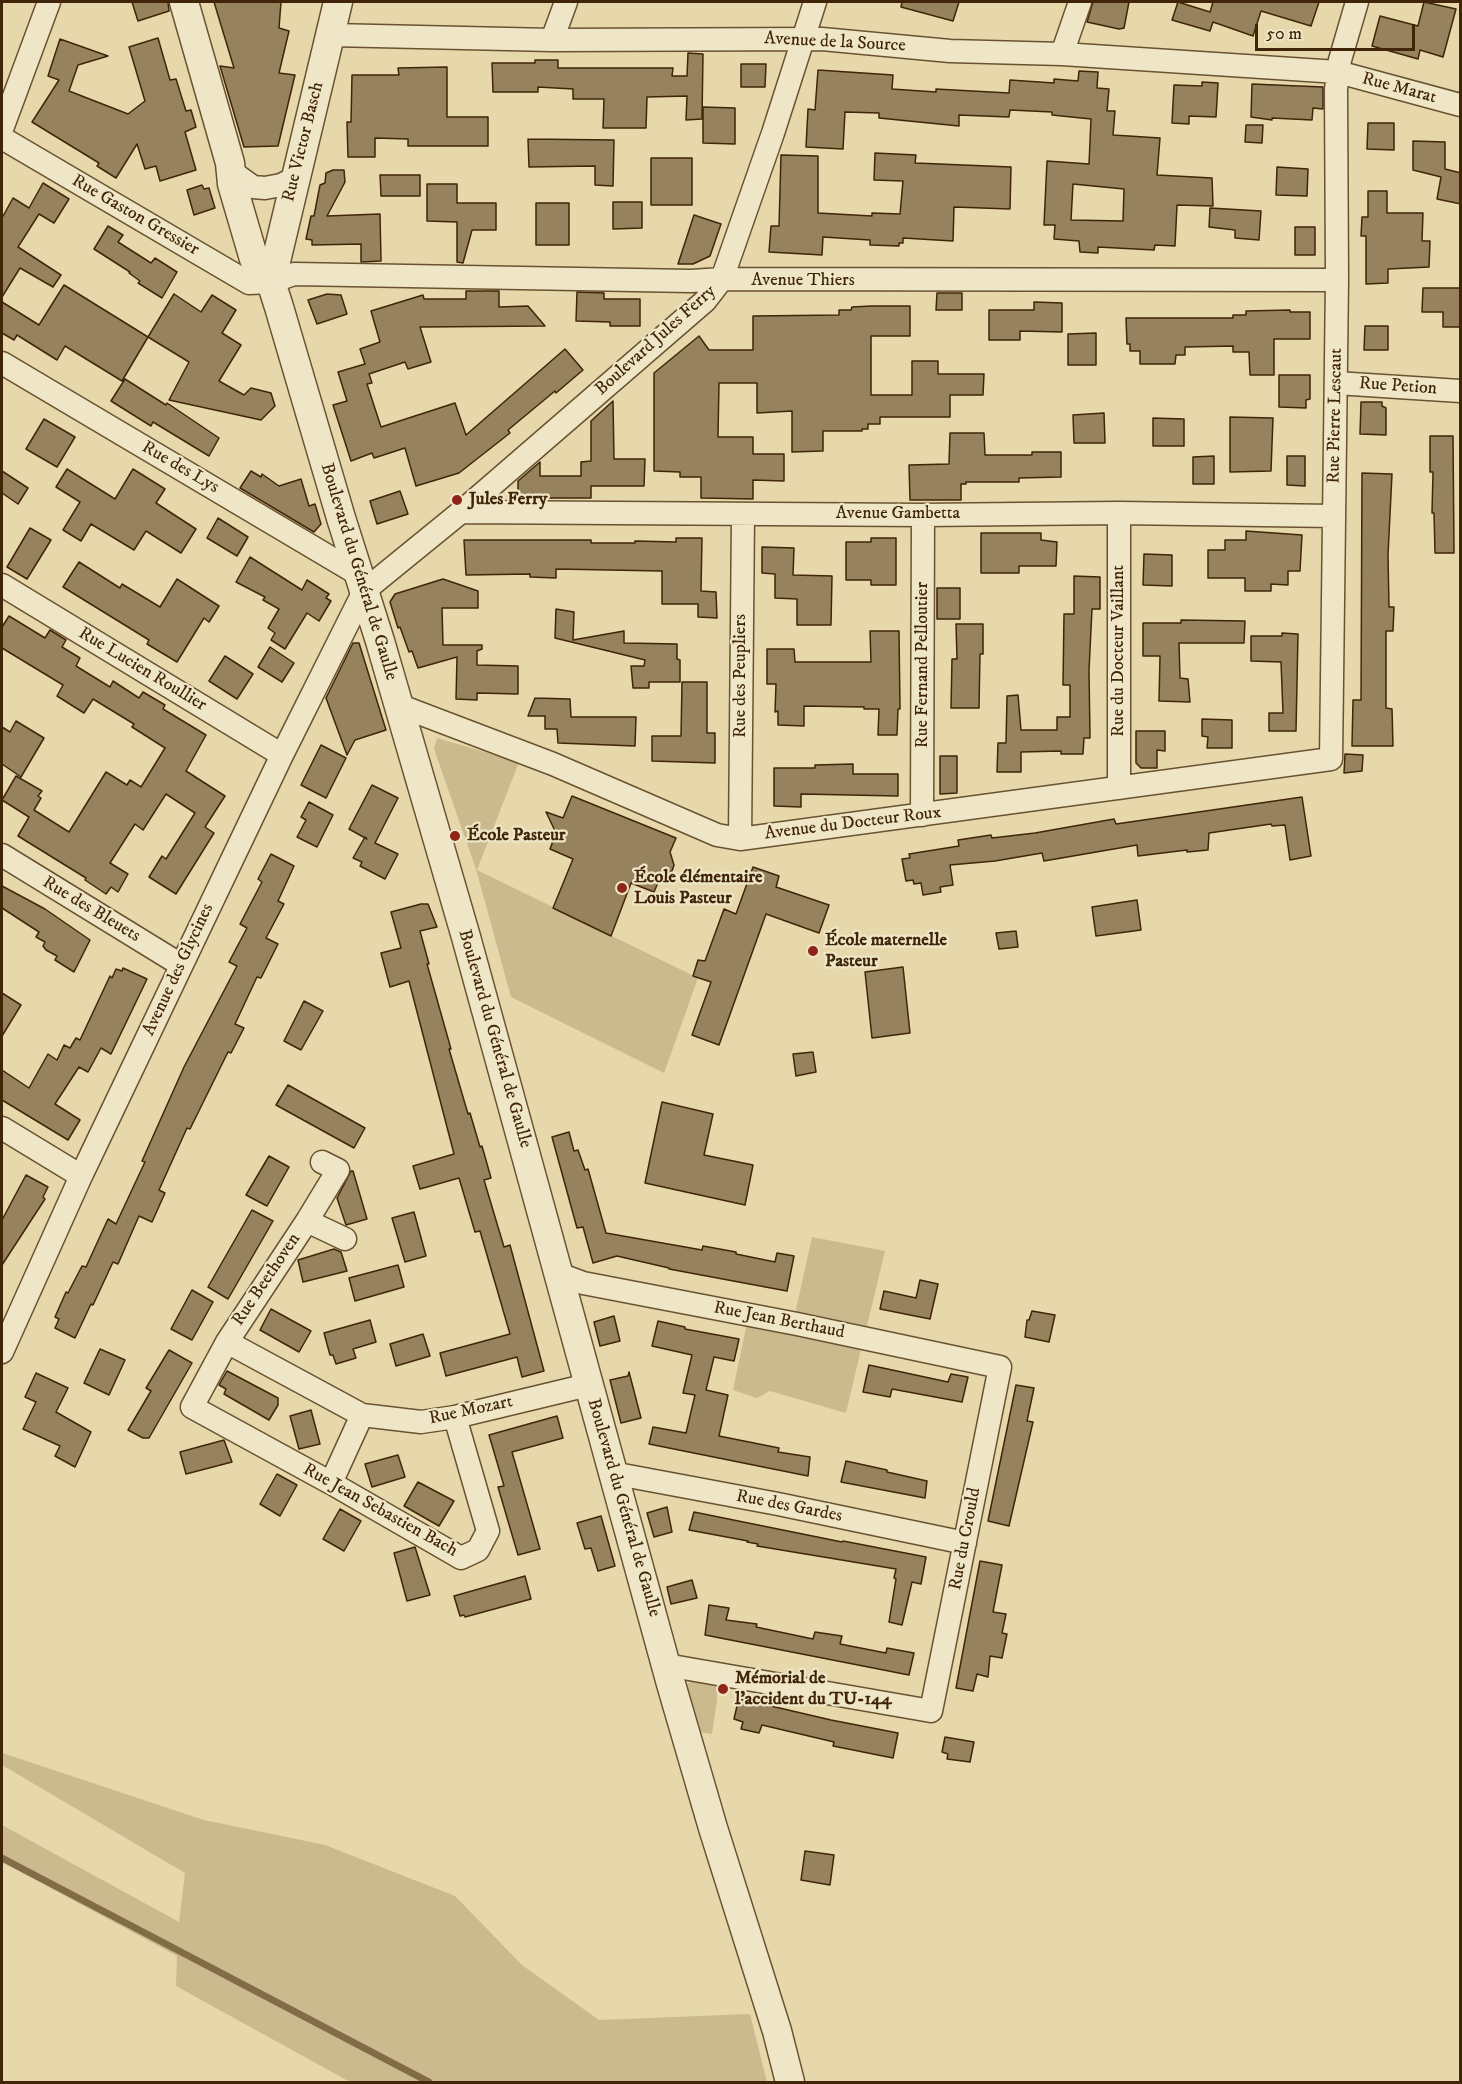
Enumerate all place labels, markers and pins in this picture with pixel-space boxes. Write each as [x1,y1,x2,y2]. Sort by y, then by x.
place label: Jules Ferry [469,489,547,511]
marker: Jules Ferry [450,493,464,507]
place label: École Pasteur [467,825,566,847]
marker: École Pasteur [448,829,462,843]
place label: École élémentaire Louis Pasteur [634,867,763,910]
marker: École élémentaire Louis Pasteur [615,881,629,895]
place label: École maternelle Pasteur [825,930,947,972]
marker: École maternelle Pasteur [806,944,820,958]
place label: Mémorial de l'accident du TU-144 [735,1668,892,1710]
marker: Mémorial de l'accident du TU-144 [716,1682,730,1696]

